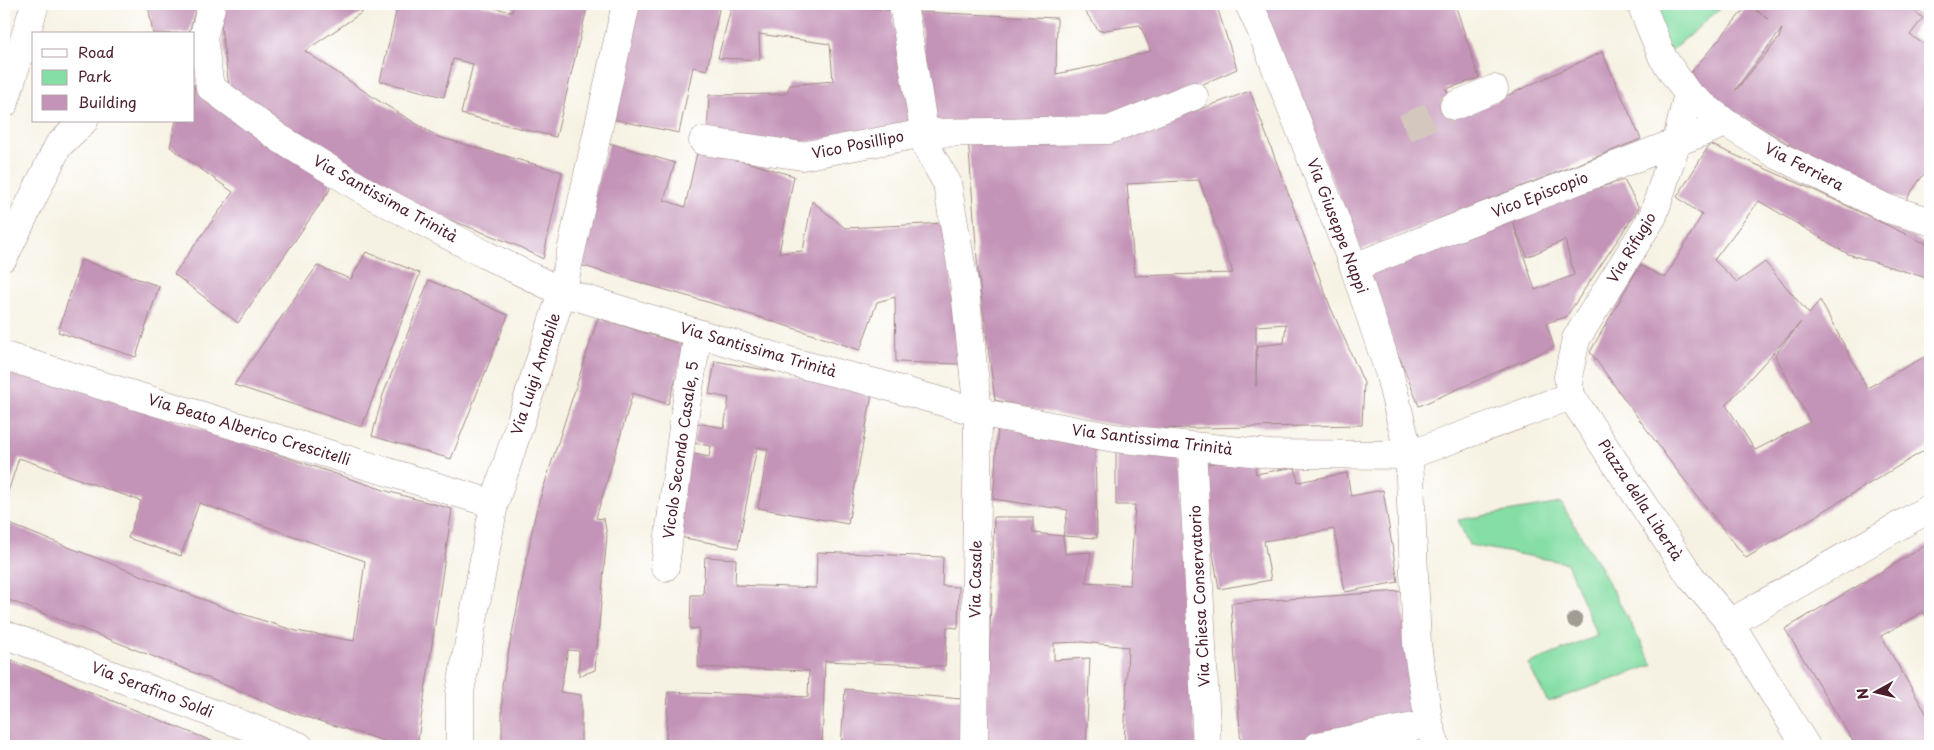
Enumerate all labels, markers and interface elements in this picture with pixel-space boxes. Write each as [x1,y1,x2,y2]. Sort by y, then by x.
legend [32,32,195,122]
text: Road [78,40,114,63]
text: Park [78,64,112,87]
text: Building [78,90,137,113]
street label: Vico Posillipo [810,123,906,164]
street label: Via Ferriera [1761,136,1849,196]
street label: Via Santissima Trinità [309,148,462,247]
street label: Via Giuseppe Nappi [1302,154,1375,296]
street label: Vico Episcopio [1488,165,1591,223]
street label: Via Rifugio [1600,207,1661,287]
street label: Via Luigi Amabile [504,309,565,438]
street label: Via Santissima Trinità [677,315,839,382]
street label: Vicolo Secondo Casale, 5 [656,359,703,540]
street label: Via Beato Alberico Crescitelli [145,387,354,470]
street label: Via Santissima Trinità [1070,417,1234,460]
street label: Piazza della Libertà [1593,434,1690,565]
street label: Via Chiesa Conservatorio [1182,505,1215,688]
street label: Via Casale [962,540,987,618]
street label: Via Serafino Soldi [88,655,217,722]
north arrow [1852,668,1902,718]
text: N [1851,687,1874,701]

